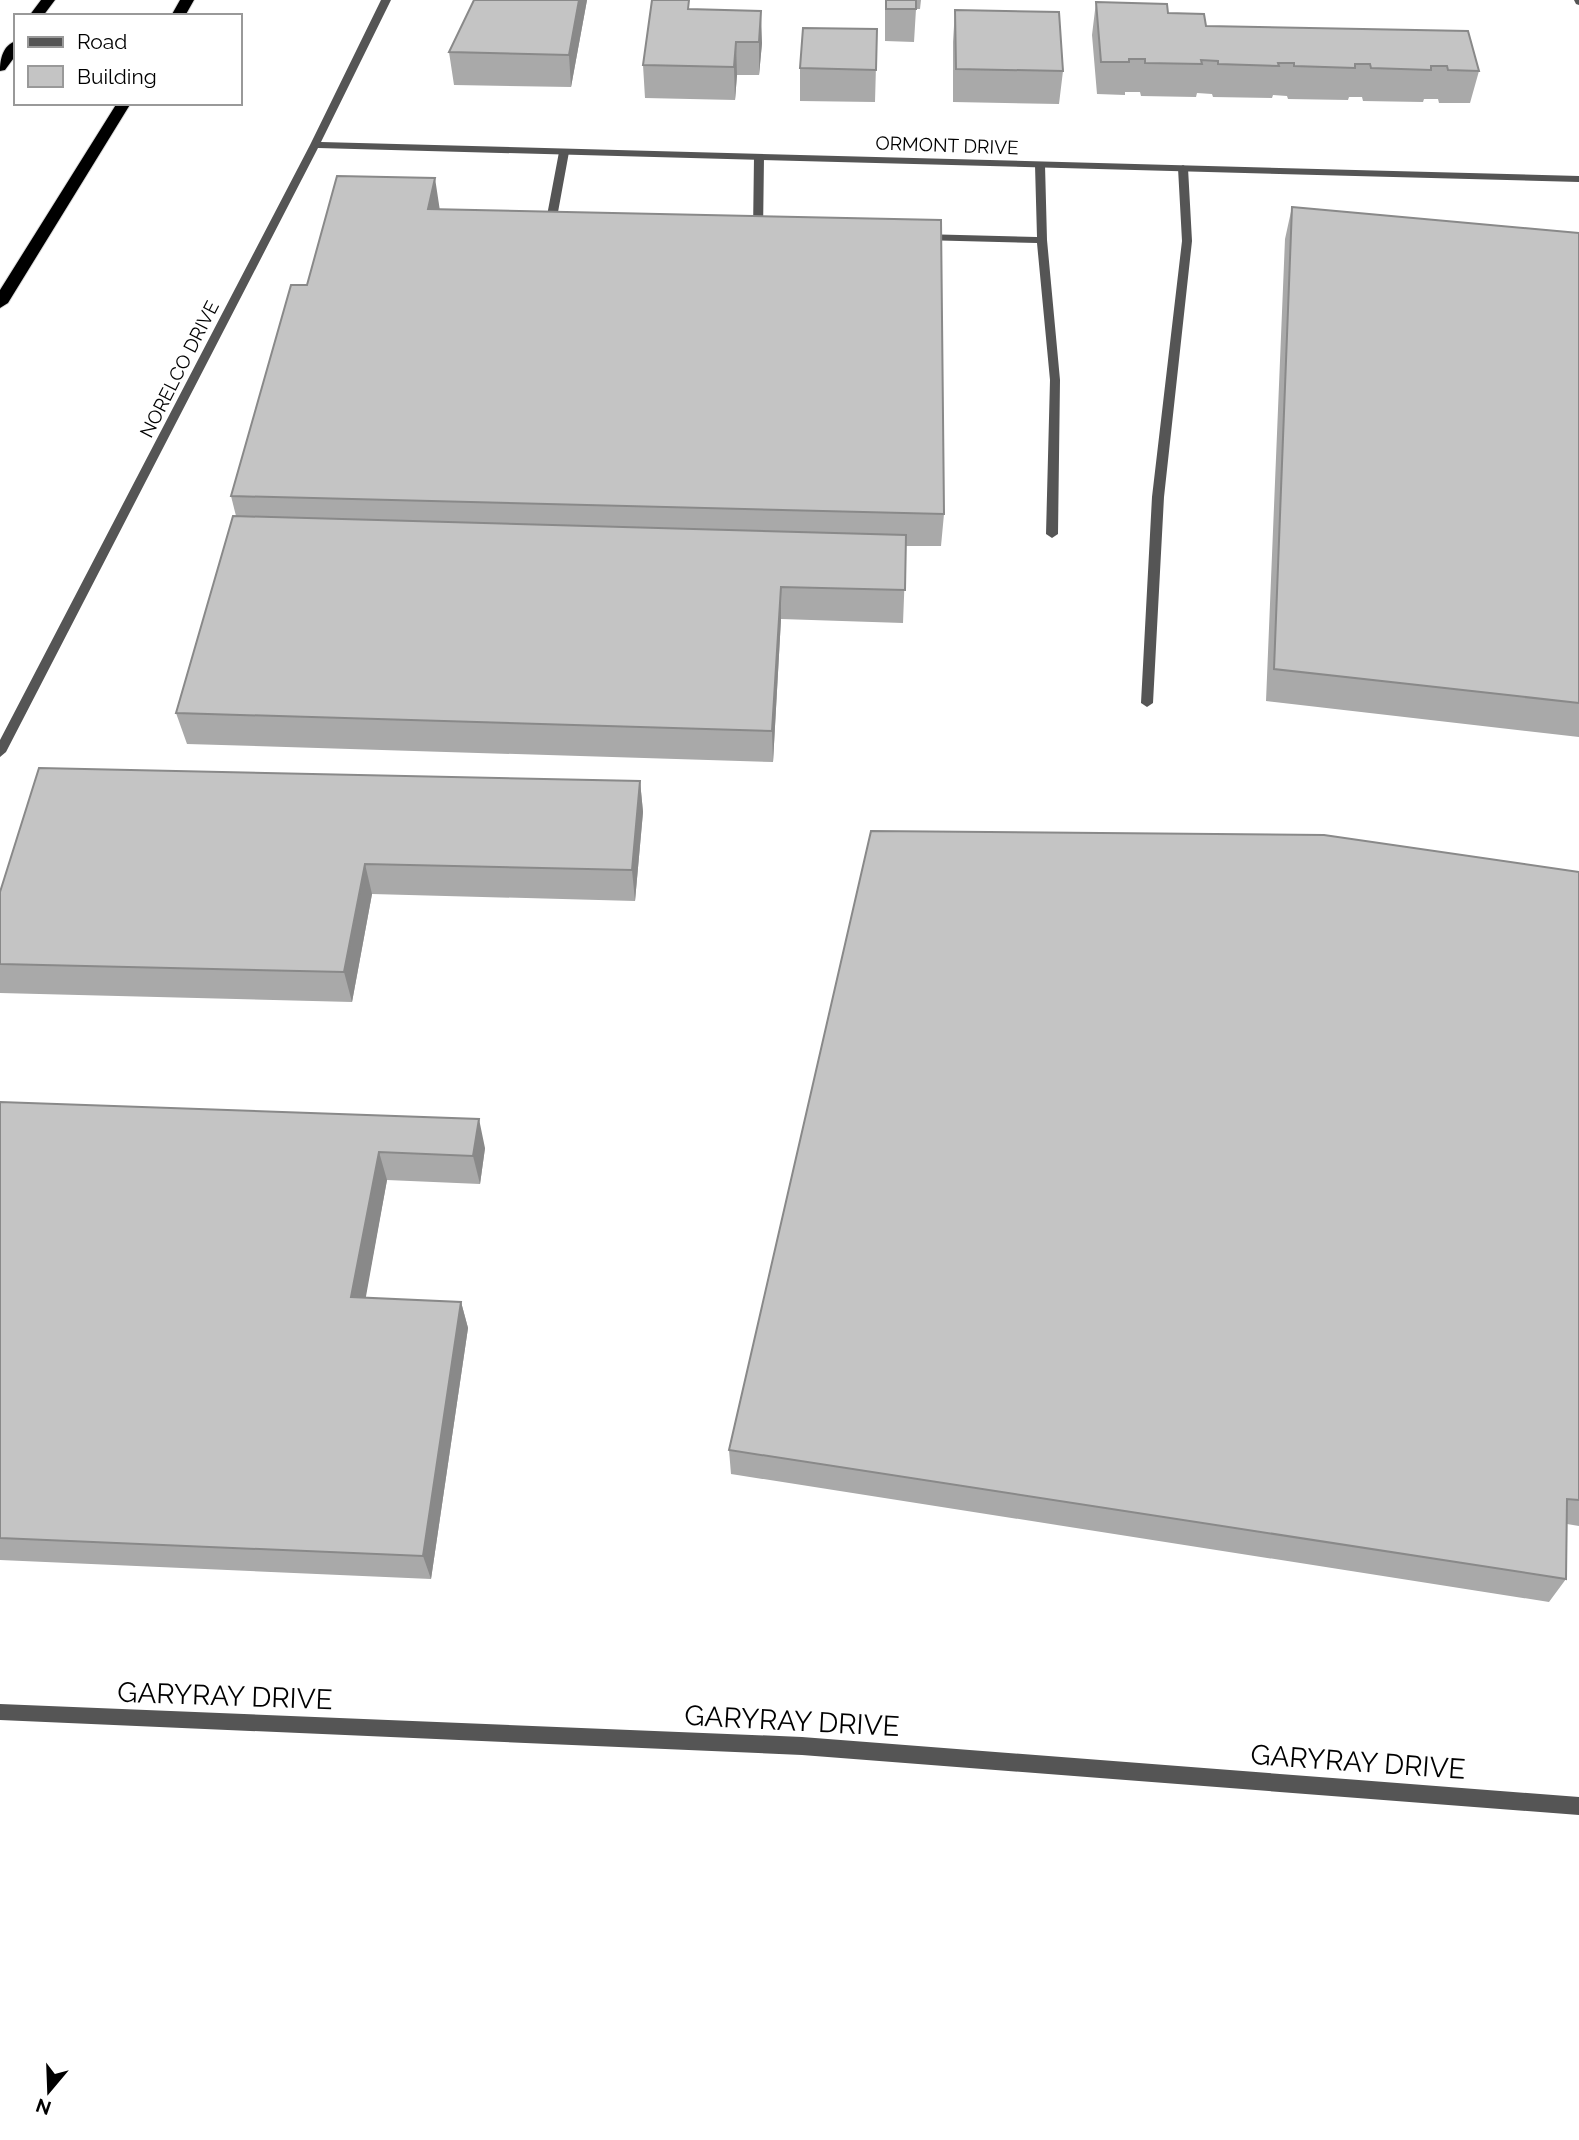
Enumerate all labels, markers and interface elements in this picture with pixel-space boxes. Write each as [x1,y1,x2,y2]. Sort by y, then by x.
legend [14,14,242,105]
text: Road [77,29,127,54]
text: Building [77,64,157,89]
street label: ORMONT DRIVE [875,132,1019,158]
street label: NORELCO DRIVE [135,297,223,441]
street label: GARYRAY DRIVE [117,1676,333,1716]
street label: GARYRAY DRIVE [684,1699,900,1743]
street label: GARYRAY DRIVE [1249,1738,1467,1786]
north arrow [14,2056,84,2126]
text: N [33,2094,54,2120]

